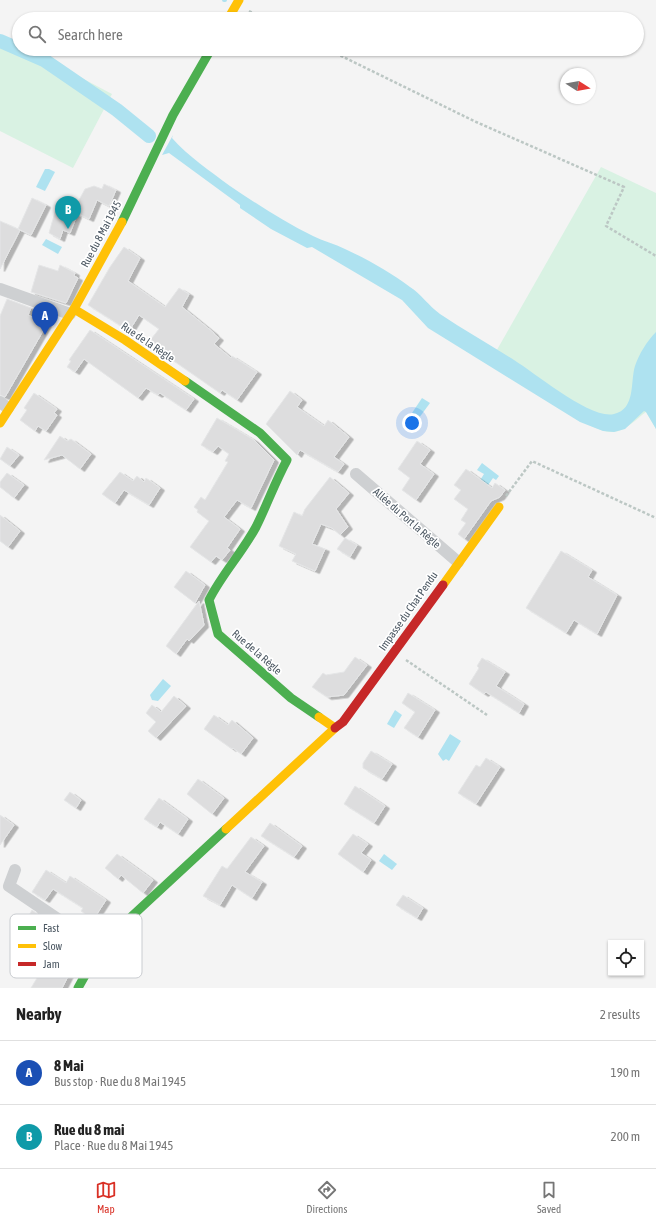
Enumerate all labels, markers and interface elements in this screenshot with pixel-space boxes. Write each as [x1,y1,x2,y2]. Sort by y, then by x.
search box [12,12,644,56]
icon: search [26,23,48,45]
text: Search here [58,26,123,43]
north arrow [560,68,596,104]
pin: B [55,196,81,229]
street label: Rue du 8 Mai 1945 [79,199,123,269]
pin: A [32,302,58,335]
street label: Rue de la Règle [119,320,177,364]
your location [402,413,422,433]
street label: Allée du Port la Règle [371,485,443,551]
street label: Impasse du Chat Pendu [376,569,440,653]
street label: Rue de la Règle [230,627,284,677]
legend [10,914,142,978]
text: Fast [43,922,59,934]
text: Slow [43,940,62,952]
map controls [608,940,644,976]
button: locate [608,940,644,976]
text: Jam [43,958,60,970]
text: Nearby [16,1004,62,1024]
text: 2 results [600,1007,640,1022]
text: 8 Mai [54,1057,84,1074]
text: A [26,1065,32,1080]
text: 190 m [611,1065,640,1080]
text: Bus stop · Rue du 8 Mai 1945 [54,1074,186,1089]
text: Rue du 8 mai [54,1121,124,1138]
text: B [26,1129,32,1144]
text: 200 m [611,1129,640,1144]
text: Place · Rue du 8 Mai 1945 [54,1138,173,1153]
tab: Map [95,1179,117,1215]
tab: Directions [306,1179,347,1215]
tab: Saved [537,1179,561,1215]

